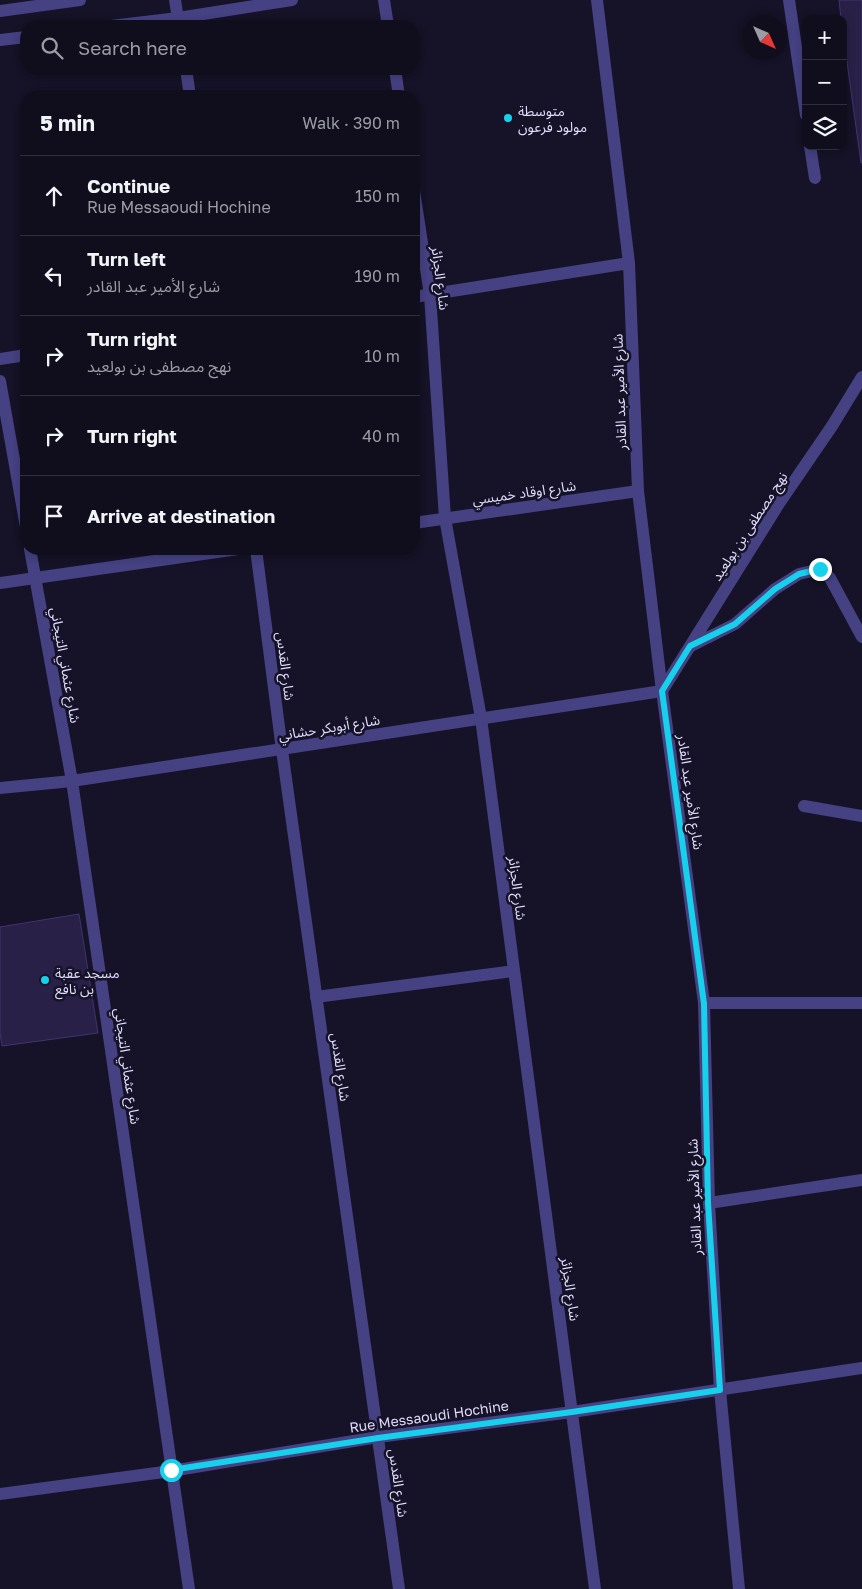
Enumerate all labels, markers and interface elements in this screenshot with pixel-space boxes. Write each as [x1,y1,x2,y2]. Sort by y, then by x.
north arrow [742,15,787,60]
map controls [802,15,847,150]
button: + [802,15,847,60]
search box [20,20,420,75]
icon: search [38,34,66,62]
text: Search here [78,36,187,59]
button: − [802,60,847,105]
place label: متوسطة مولود فرعون [518,102,587,136]
button: layers [802,105,847,150]
text: 5 min [40,110,95,136]
marker: متوسطة مولود فرعون [502,112,514,124]
text: Walk · 390 m [302,113,400,133]
text: Continue [87,174,170,197]
icon: ahead [40,182,68,210]
text: 150 m [355,186,400,206]
text: Rue Messaoudi Hochine [87,197,271,217]
street label: شارع الجزائر [426,244,453,311]
text: Turn left [87,247,166,270]
icon: left [40,262,68,290]
text: 190 m [354,266,400,286]
text: شارع الأمير عبد القادر [87,276,220,296]
text: Turn right [87,327,177,350]
street label: شارع الأمير عبد القادر [608,333,633,451]
icon: right [40,342,68,370]
text: 10 m [364,346,400,366]
text: نهج مصطفى بن بولعيد [87,356,231,376]
icon: right [40,422,68,450]
text: Turn right [87,424,177,447]
text: 40 m [362,426,400,446]
street label: نهج مصطفى بن بولعيد [707,468,793,585]
street label: شارع اوقاد خميسي [471,476,577,511]
icon: arrive [40,502,68,530]
text: Arrive at destination [87,504,275,527]
route end [809,558,832,581]
street label: شارع عثماني التيجاني [44,606,85,725]
street label: شارع القدس [270,631,299,702]
street label: شارع أبوبكر حشاني [277,711,382,747]
street label: شارع الأمير عبد القادر [671,732,708,851]
street label: شارع الجزائر [503,854,530,921]
place label: مسجد عقبة بن نافع [55,964,120,1000]
marker: مسجد عقبة بن نافع [39,974,51,986]
street label: شارع عثماني التيجاني [108,1007,145,1126]
street label: شارع القدس [325,1032,354,1103]
street label: شارع الأمير عبد القادر [683,1138,708,1256]
street label: شارع الجزائر [555,1255,584,1323]
street label: Rue Messaoudi Hochine [348,1396,510,1436]
street label: شارع القدس [383,1448,412,1519]
route start [160,1459,183,1482]

